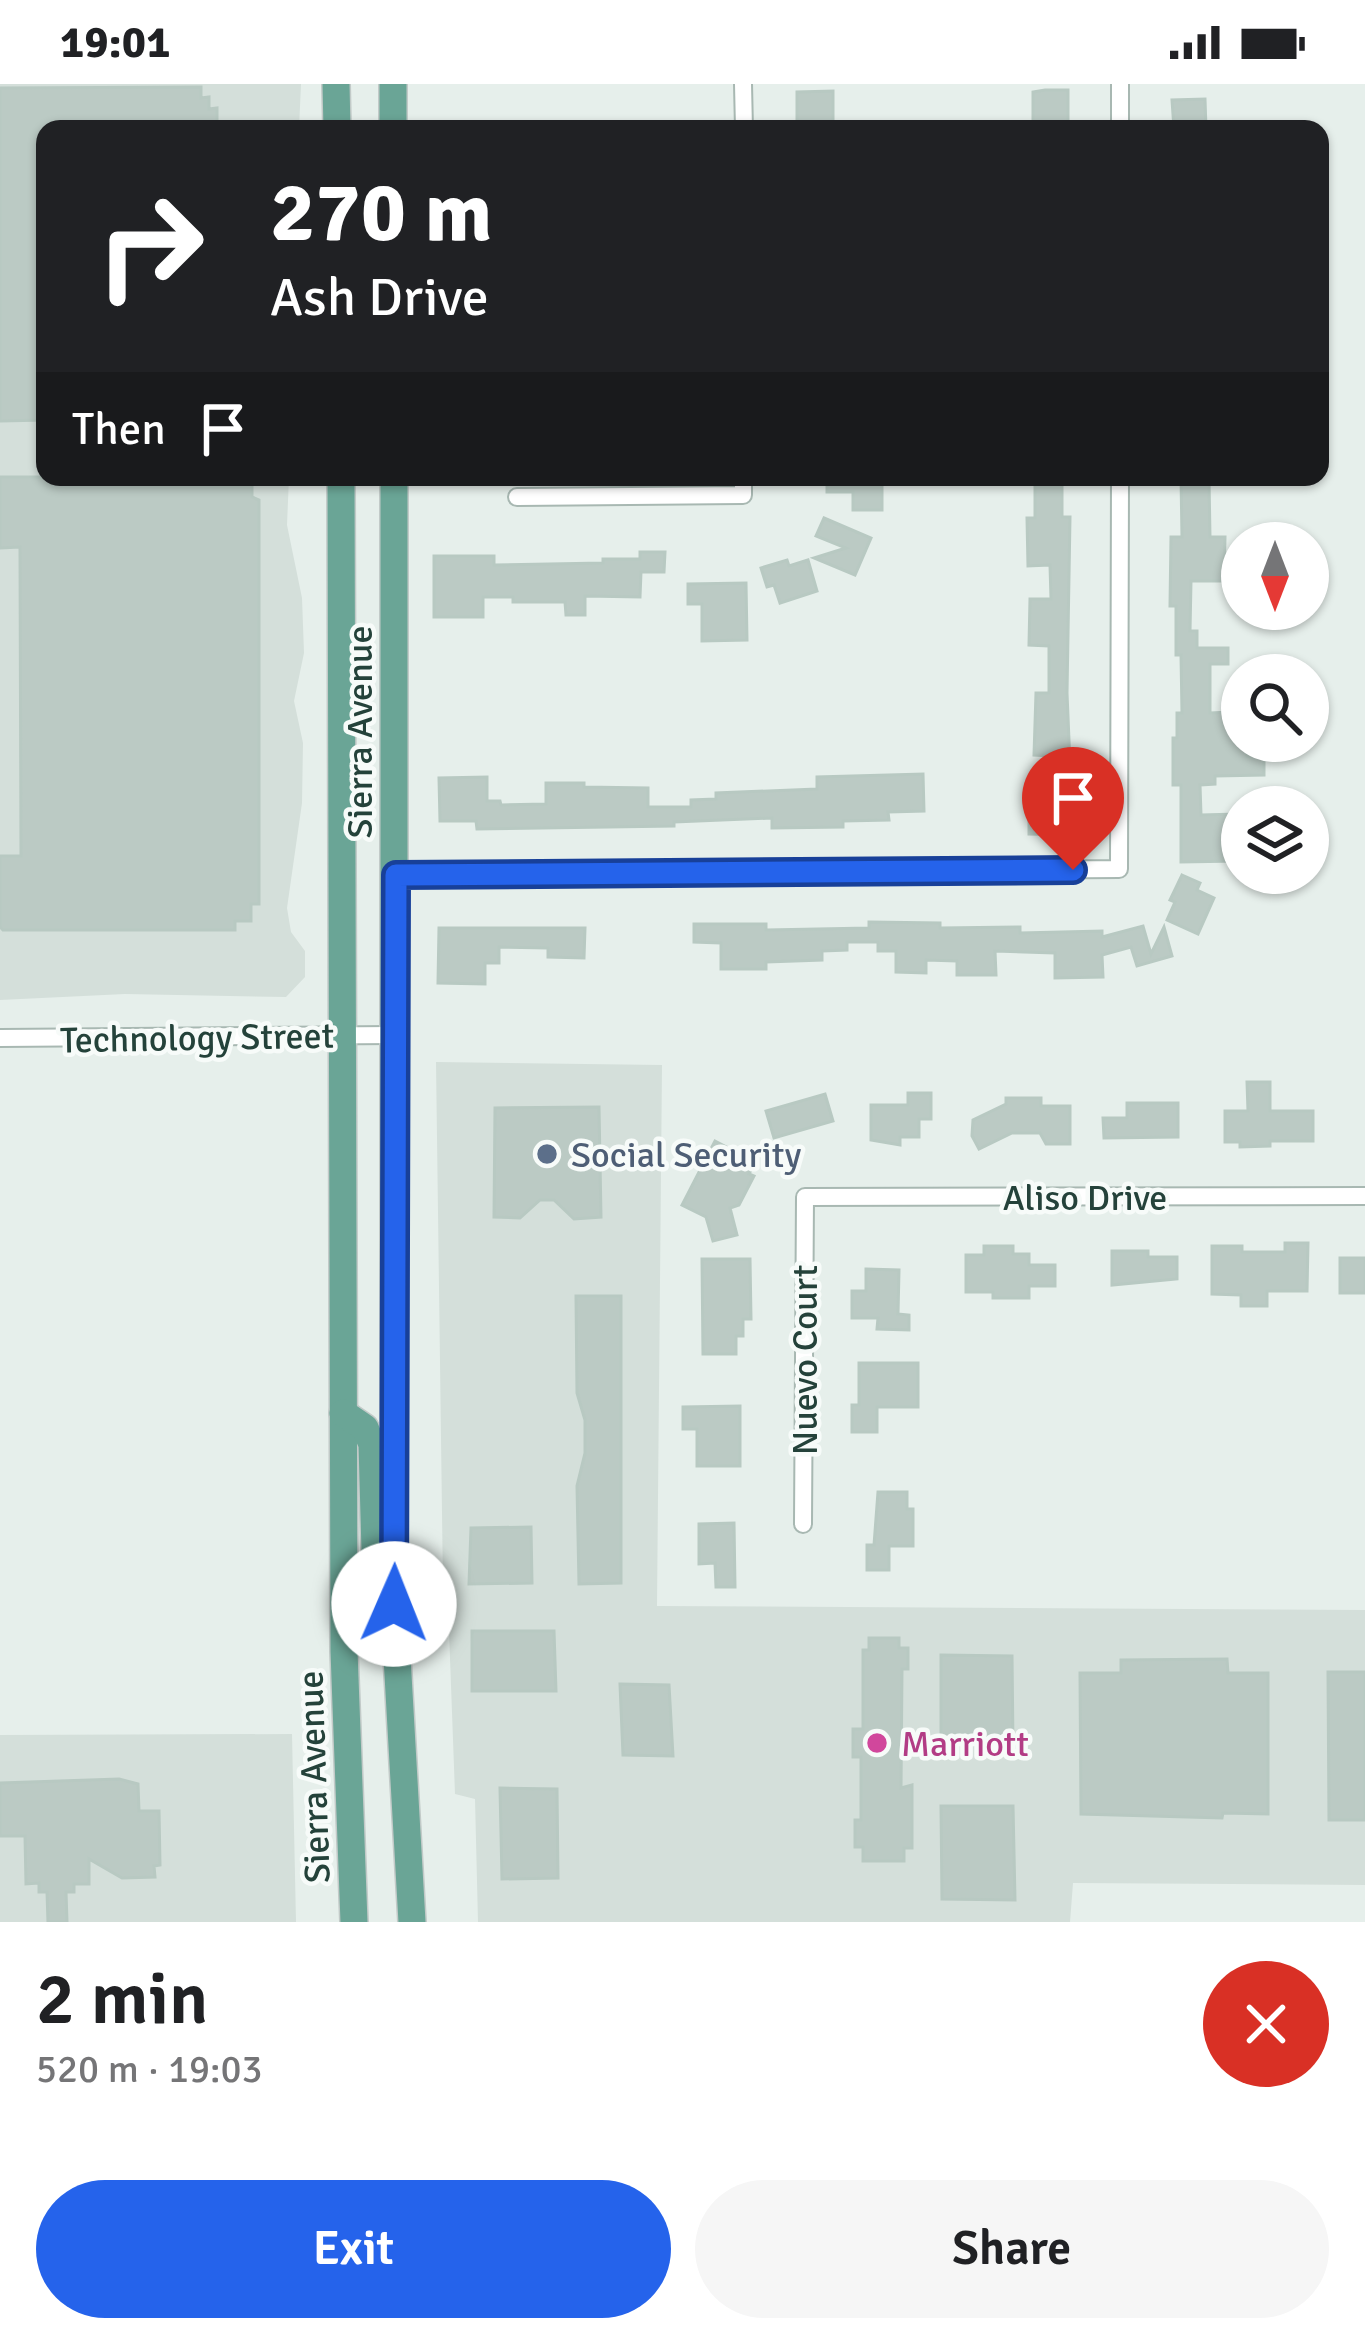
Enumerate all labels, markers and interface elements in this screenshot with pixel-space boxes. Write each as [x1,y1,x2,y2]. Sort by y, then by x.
text: 19:01 [60,15,170,70]
text: 270 m [270,161,492,265]
icon: right [72,168,228,324]
text: Ash Drive [270,264,489,331]
icon: arrive [190,396,256,462]
text: Then [72,402,166,457]
north arrow [1221,522,1329,630]
map controls [1221,522,1329,894]
street label: Sierra Avenue [338,626,383,838]
button: search [1221,654,1329,762]
pin [1022,747,1124,870]
icon: arrive [1040,765,1106,831]
button: layers [1221,786,1329,894]
street label: Technology Street [60,1014,334,1063]
place label: Social Security [571,1133,801,1178]
marker: Social Security [534,1141,560,1167]
street label: Aliso Drive [1003,1176,1167,1221]
street label: Nuevo Court [783,1265,828,1455]
position arrow [331,1541,457,1667]
street label: Sierra Avenue [288,1670,341,1884]
place label: Marriott [901,1722,1029,1767]
marker: Marriott [864,1730,890,1756]
text: 2 min [36,1955,208,2044]
button: close [1203,1961,1329,2087]
text: 520 m · 19:03 [36,2045,263,2093]
button: Exit [36,2180,671,2318]
button: Share [695,2180,1329,2318]

